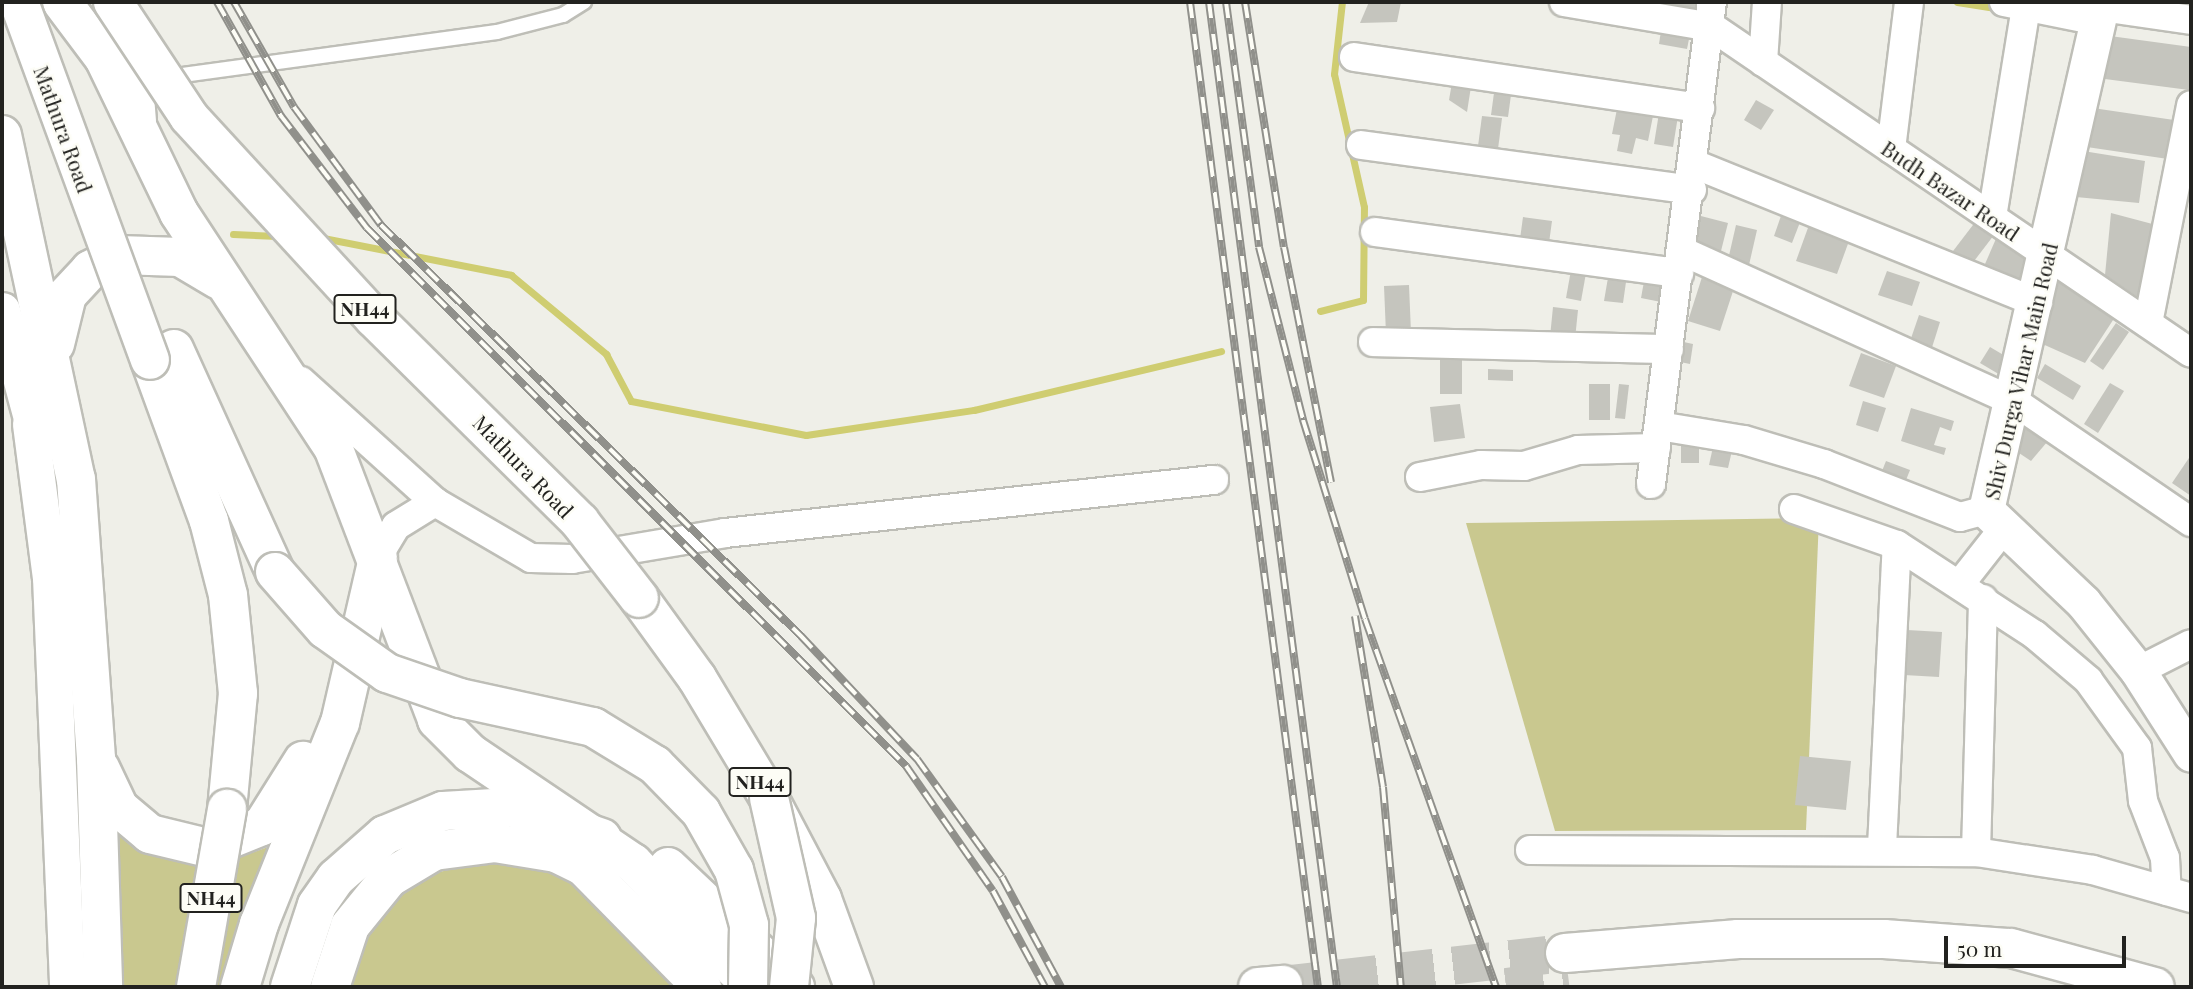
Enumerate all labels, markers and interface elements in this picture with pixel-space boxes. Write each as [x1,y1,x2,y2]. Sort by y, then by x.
street label: Mathura Road [29,62,99,196]
street label: Budh Bazar Road [1877,134,2025,246]
street label: Shiv Durga Vihar Main Road [1978,239,2062,503]
road number: NH44 [334,294,396,324]
street label: Mathura Road [469,409,579,523]
road number: NH44 [728,766,792,797]
road number: NH44 [180,882,242,914]
scale bar [1948,922,2130,966]
text: 50 m [1957,934,2002,962]

